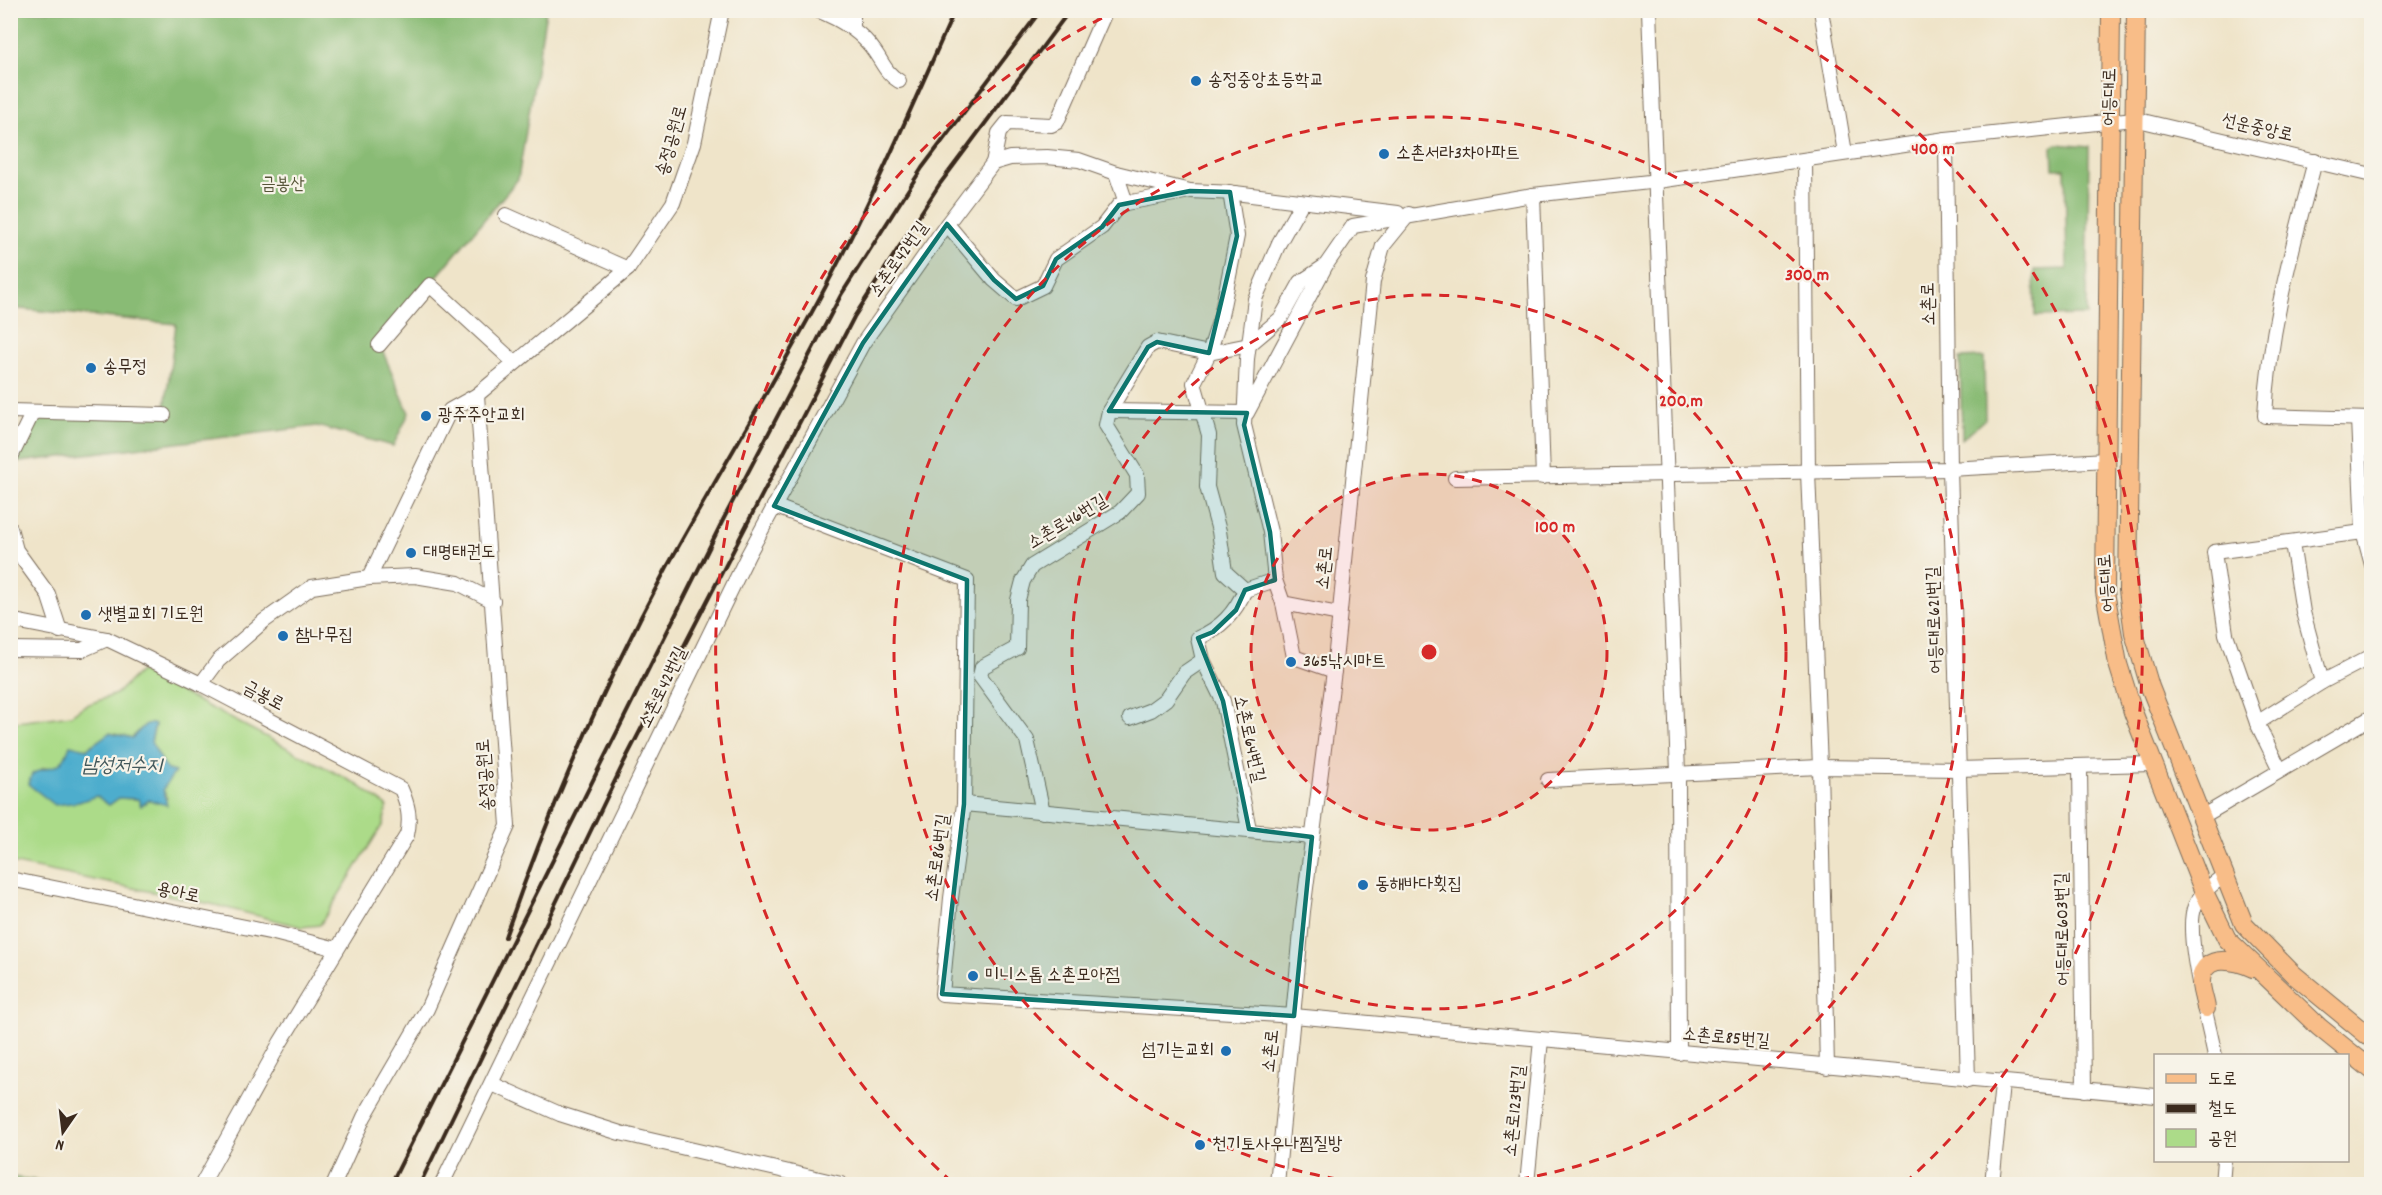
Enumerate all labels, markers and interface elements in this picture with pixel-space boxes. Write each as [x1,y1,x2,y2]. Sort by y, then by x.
street label: 어등대로 [2098,68,2124,126]
place label: 송정중앙초등학교 [1208,69,1324,94]
marker: 송정중앙초등학교 [1189,74,1203,88]
street label: 송정공원로 [651,103,695,179]
street label: 선운중앙로 [2219,109,2295,149]
text: 400 m [1911,138,1955,163]
place label: 소촌서라3차아파트 [1396,142,1520,167]
marker: 소촌서라3차아파트 [1377,147,1391,161]
park label: 금봉산 [261,173,305,198]
street label: 소촌로42번길 [865,216,936,303]
text: 300 m [1785,264,1829,289]
street label: 소촌로 [1917,282,1943,326]
place label: 송무정 [103,356,146,381]
marker: 송무정 [84,361,98,375]
text: 200 m [1659,390,1703,415]
place label: 광주주안교회 [438,404,525,429]
marker: 광주주안교회 [419,409,433,423]
street label: 소촌로46번길 [1024,489,1113,557]
text: 100 m [1535,516,1575,541]
place label: 대명태권도 [423,541,495,566]
street label: 소촌로 [1311,545,1341,591]
marker: 대명태권도 [404,546,418,560]
street label: 어등대로 [2094,553,2122,613]
street label: 어등대로621번길 [1922,565,1950,674]
place label: 샛별교회 기도원 [98,603,204,628]
marker: 샛별교회 기도원 [79,608,93,622]
place label: 참나무집 [295,624,353,649]
marker: 참나무집 [276,629,290,643]
centre of rings [1419,642,1439,662]
street label: 소촌로42번길 [634,643,695,733]
place label: 365낚시마트 [1303,650,1386,675]
marker: 365낚시마트 [1284,655,1298,669]
street label: 금봉로 [238,676,288,718]
street label: 소촌로64번길 [1226,693,1270,786]
street label: 송정공원로 [472,738,502,812]
water label: 남성저수지 [82,753,164,781]
street label: 소촌로86번길 [920,812,958,904]
street label: 어등대로603번길 [2051,872,2077,986]
place label: 동해바다횟집 [1375,873,1462,898]
street label: 용아로 [154,877,202,911]
marker: 동해바다횟집 [1356,878,1370,892]
place label: 미니스톱 소촌모아점 [985,964,1120,989]
marker: 미니스톱 소촌모아점 [966,969,980,983]
street label: 소촌로85번길 [1681,1023,1771,1055]
street label: 소촌로 [1257,1028,1287,1074]
place label: 섬기는교회 [1142,1039,1214,1064]
marker: 섬기는교회 [1219,1044,1233,1058]
legend [2154,1054,2349,1162]
street label: 소촌로123번길 [1499,1063,1533,1158]
text: 도로 [2208,1068,2237,1093]
text: 철도 [2208,1098,2237,1123]
north arrow [33,1102,93,1162]
text: 공원 [2208,1128,2237,1153]
text: N [53,1132,67,1156]
place label: 천기토사우나찜질방 [1212,1133,1343,1158]
marker: 천기토사우나찜질방 [1193,1138,1207,1152]

